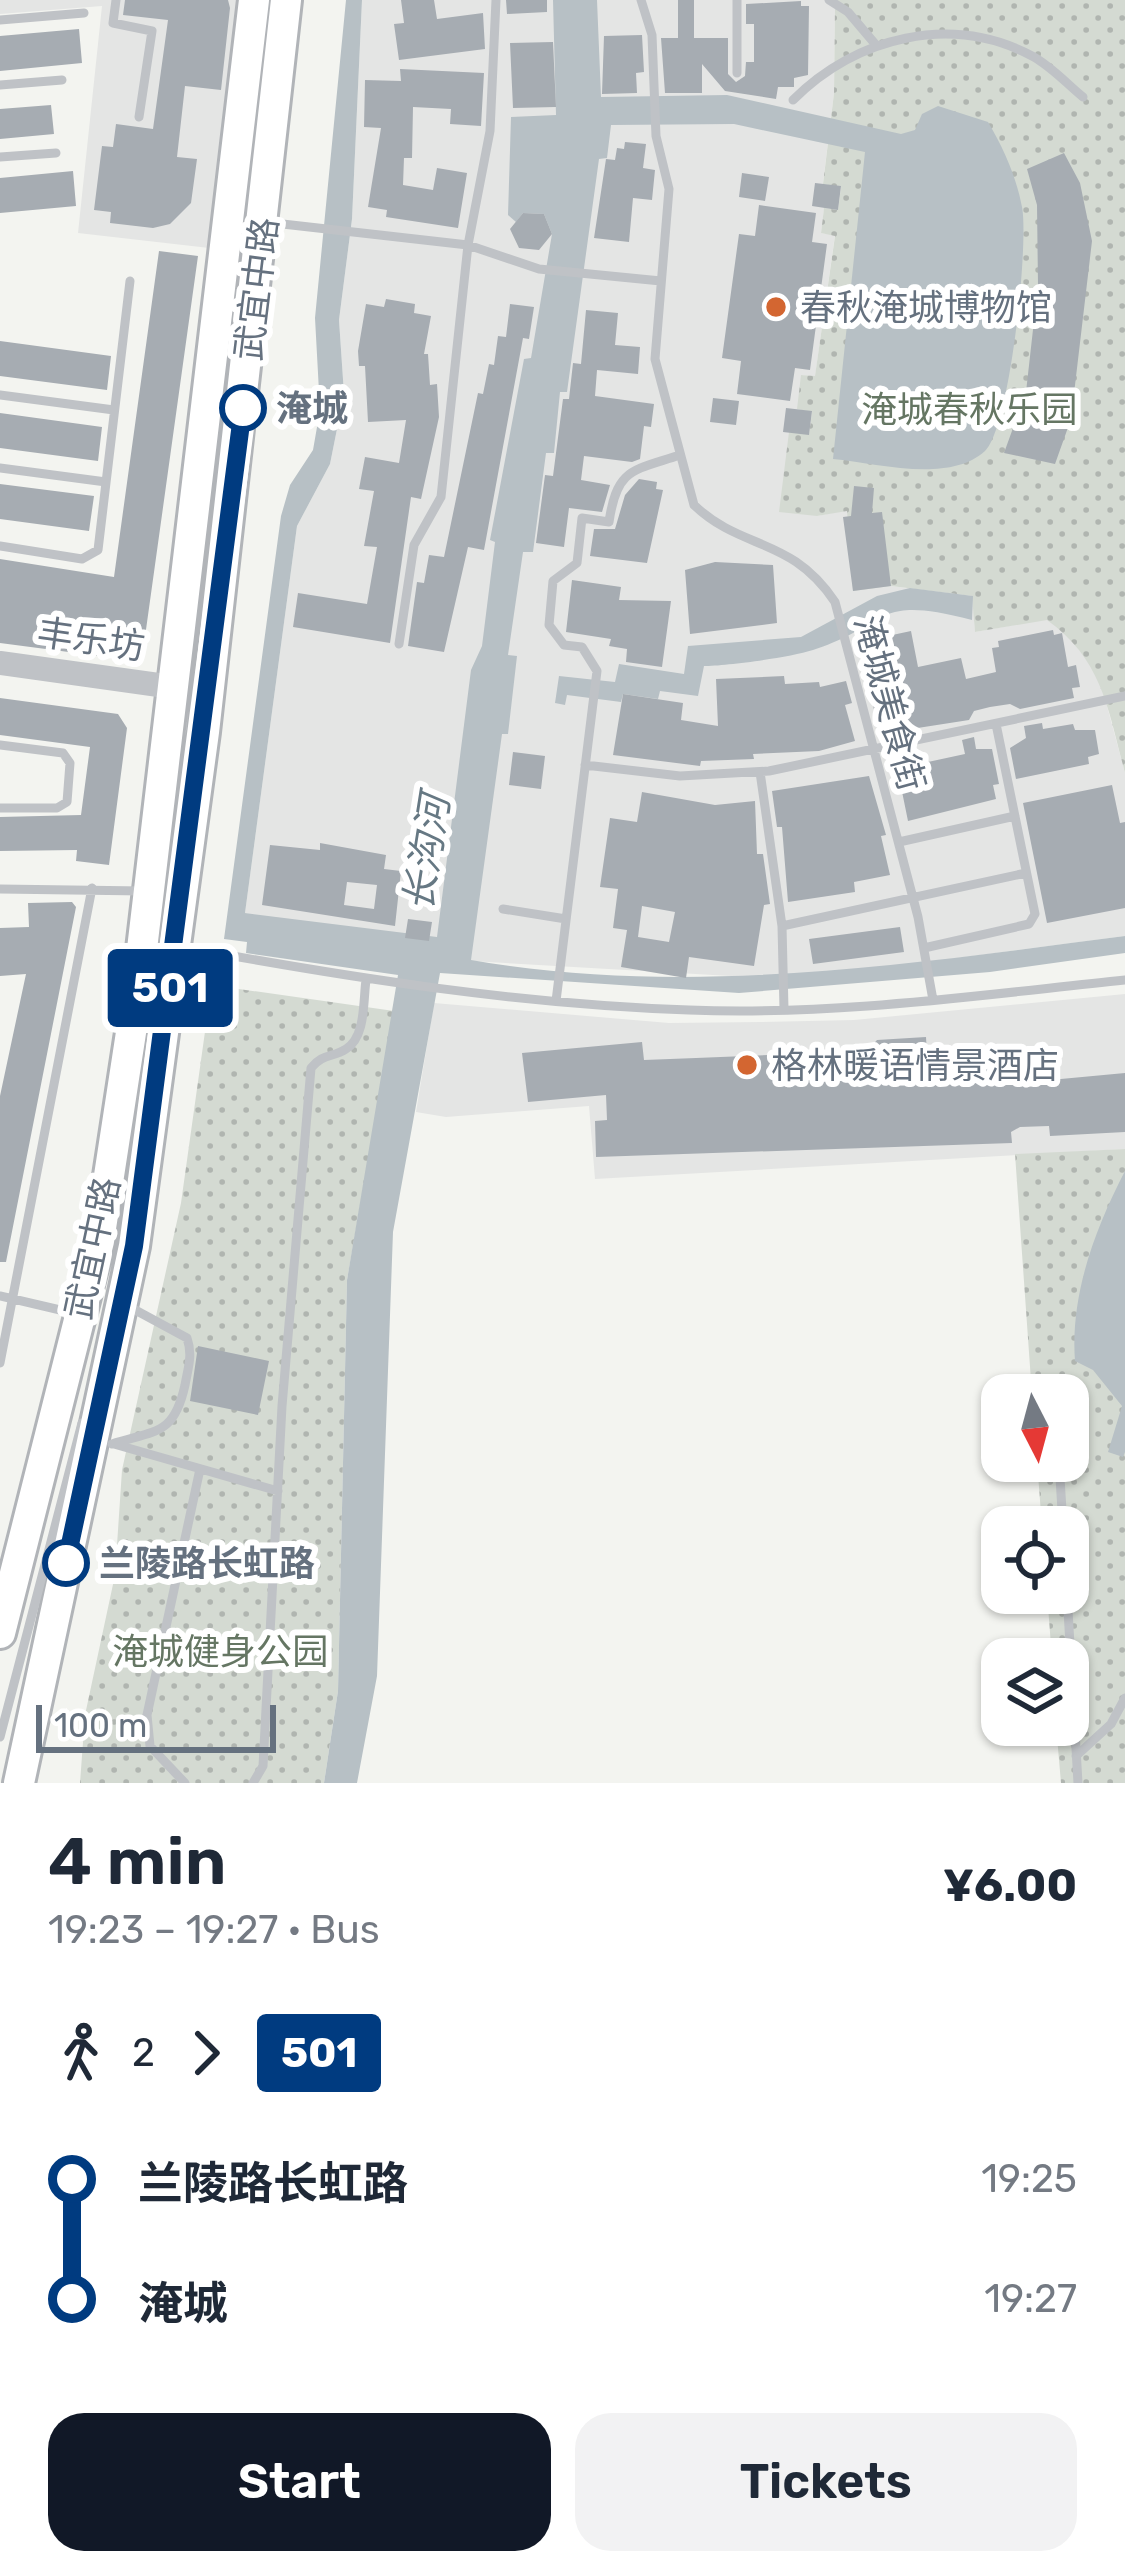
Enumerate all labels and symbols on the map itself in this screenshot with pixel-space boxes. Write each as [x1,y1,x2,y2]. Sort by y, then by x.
street label: 武宜中路 [226,215,287,363]
place label: 春秋淹城博物馆 [800,286,1052,329]
marker: 春秋淹城博物馆 [763,294,789,320]
marker: 淹城 [221,386,265,430]
place label: 淹城 [276,387,348,430]
park label: 淹城春秋乐园 [861,388,1077,431]
street label: 丰乐坊 [34,611,147,668]
street label: 淹城美食街 [845,611,934,796]
water label: 长沟河 [395,785,460,915]
line badge: 501 [101,949,239,1027]
place label: 格林暖语情景酒店 [771,1044,1059,1087]
marker: 格林暖语情景酒店 [734,1052,760,1078]
street label: 武宜中路 [56,1173,128,1323]
north arrow [981,1374,1089,1482]
marker: 兰陵路长虹路 [44,1541,88,1585]
place label: 兰陵路长虹路 [99,1542,315,1585]
park label: 淹城健身公园 [112,1630,328,1673]
scale bar [36,1699,276,1752]

